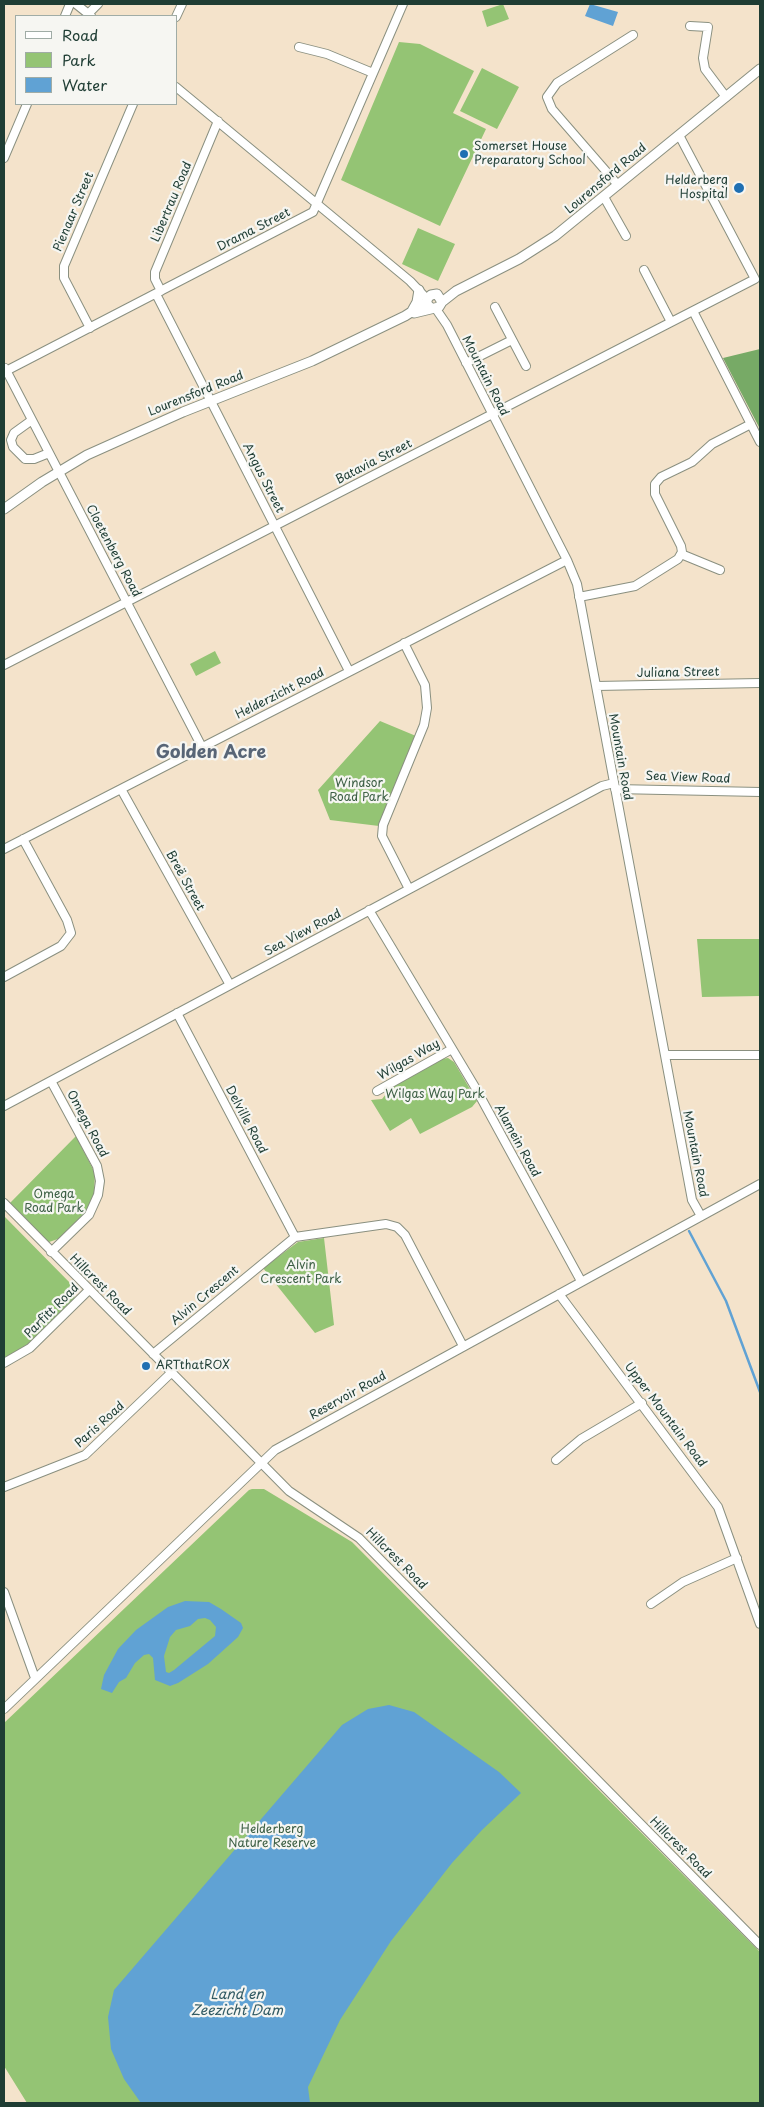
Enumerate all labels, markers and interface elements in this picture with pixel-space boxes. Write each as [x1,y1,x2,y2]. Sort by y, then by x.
legend [15,15,178,105]
text: Road [62,23,98,46]
text: Park [62,48,96,71]
text: Water [62,73,107,96]
place label: Somerset House Preparatory School [474,140,586,168]
street label: Lourensford Road [562,141,650,217]
marker: Somerset House Preparatory School [458,148,470,160]
street label: Libertrau Road [149,160,195,244]
street label: Pienaar Street [51,170,97,254]
place label: Helderberg Hospital [665,174,728,202]
marker: Helderberg Hospital [732,181,746,195]
street label: Drama Street [215,205,293,255]
street label: Mountain Road [459,334,511,418]
street label: Lourensford Road [146,368,246,420]
street label: Batavia Street [333,437,415,487]
street label: Angus Street [239,441,287,515]
street label: Cloetenberg Road [83,502,143,600]
street label: Helderzicht Road [233,665,327,723]
street label: Juliana Street [637,665,719,681]
street label: Mountain Road [605,712,635,802]
district label: Golden Acre [156,742,266,764]
street label: Sea View Road [645,769,731,787]
park label: Windsor Road Park [329,777,389,805]
street label: Breë Street [163,848,207,914]
street label: Sea View Road [262,907,344,959]
street label: Wilgas Way [376,1037,442,1083]
street label: Delville Road [222,1084,270,1156]
street label: Omega Road [63,1088,111,1160]
park label: Wilgas Way Park [385,1088,485,1102]
street label: Alamein Road [491,1102,543,1180]
street label: Mountain Road [680,1109,710,1199]
park label: Omega Road Park [24,1188,84,1216]
street label: Hillcrest Road [66,1251,134,1319]
park label: Alvin Crescent Park [260,1259,342,1287]
street label: Alvin Crescent [168,1263,242,1329]
street label: Parfitt Road [22,1281,82,1341]
place label: ARTthatROX [156,1359,230,1373]
marker: ARTthatROX [140,1360,152,1372]
street label: Upper Mountain Road [621,1360,709,1470]
street label: Reservoir Road [307,1369,389,1423]
street label: Paris Road [72,1399,128,1451]
street label: Hillcrest Road [362,1525,430,1593]
street label: Hillcrest Road [646,1814,714,1882]
park label: Helderberg Nature Reserve [228,1823,316,1851]
water label: Land en Zeezicht Dam [191,1987,283,2020]

